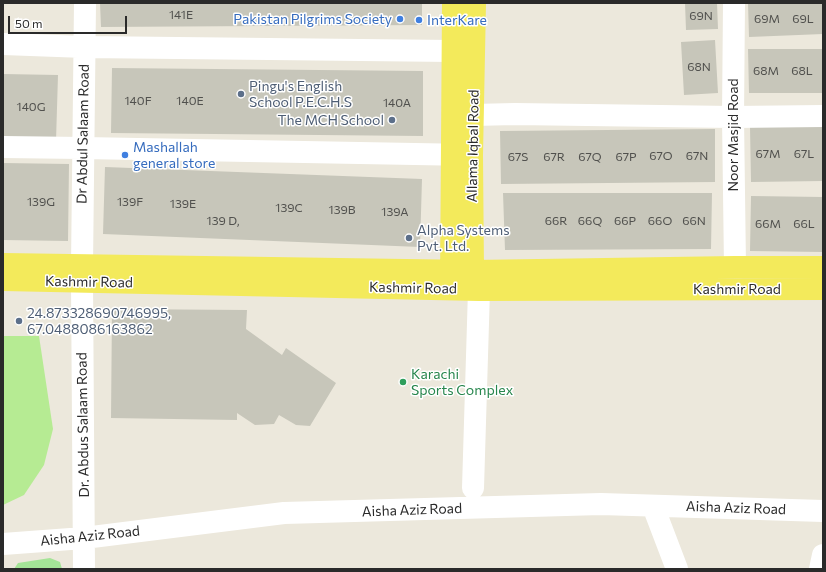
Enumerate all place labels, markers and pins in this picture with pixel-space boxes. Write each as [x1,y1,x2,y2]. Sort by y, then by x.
place label: Pakistan Pilgrims Society [233,11,392,27]
place label: InterKare [427,12,487,28]
marker: Pakistan Pilgrims Society [395,14,405,24]
marker: InterKare [414,15,424,25]
place label: Pingu's English School P.E.C.H.S [249,78,352,110]
marker: Pingu's English School P.E.C.H.S [236,89,246,99]
place label: The MCH School [278,112,384,128]
marker: The MCH School [387,115,397,125]
place label: Mashallah general store [133,139,215,172]
marker: Mashallah general store [120,150,130,160]
place label: Alpha Systems Pvt. Ltd. [417,222,510,254]
marker: Alpha Systems Pvt. Ltd. [404,233,414,243]
place label: 24.873328690746995, 67.0488086163862 [27,305,171,338]
marker: 24.873328690746995, 67.0488086163862 [14,316,24,326]
place label: Karachi Sports Complex [411,366,513,398]
marker: Karachi Sports Complex [398,377,408,387]

